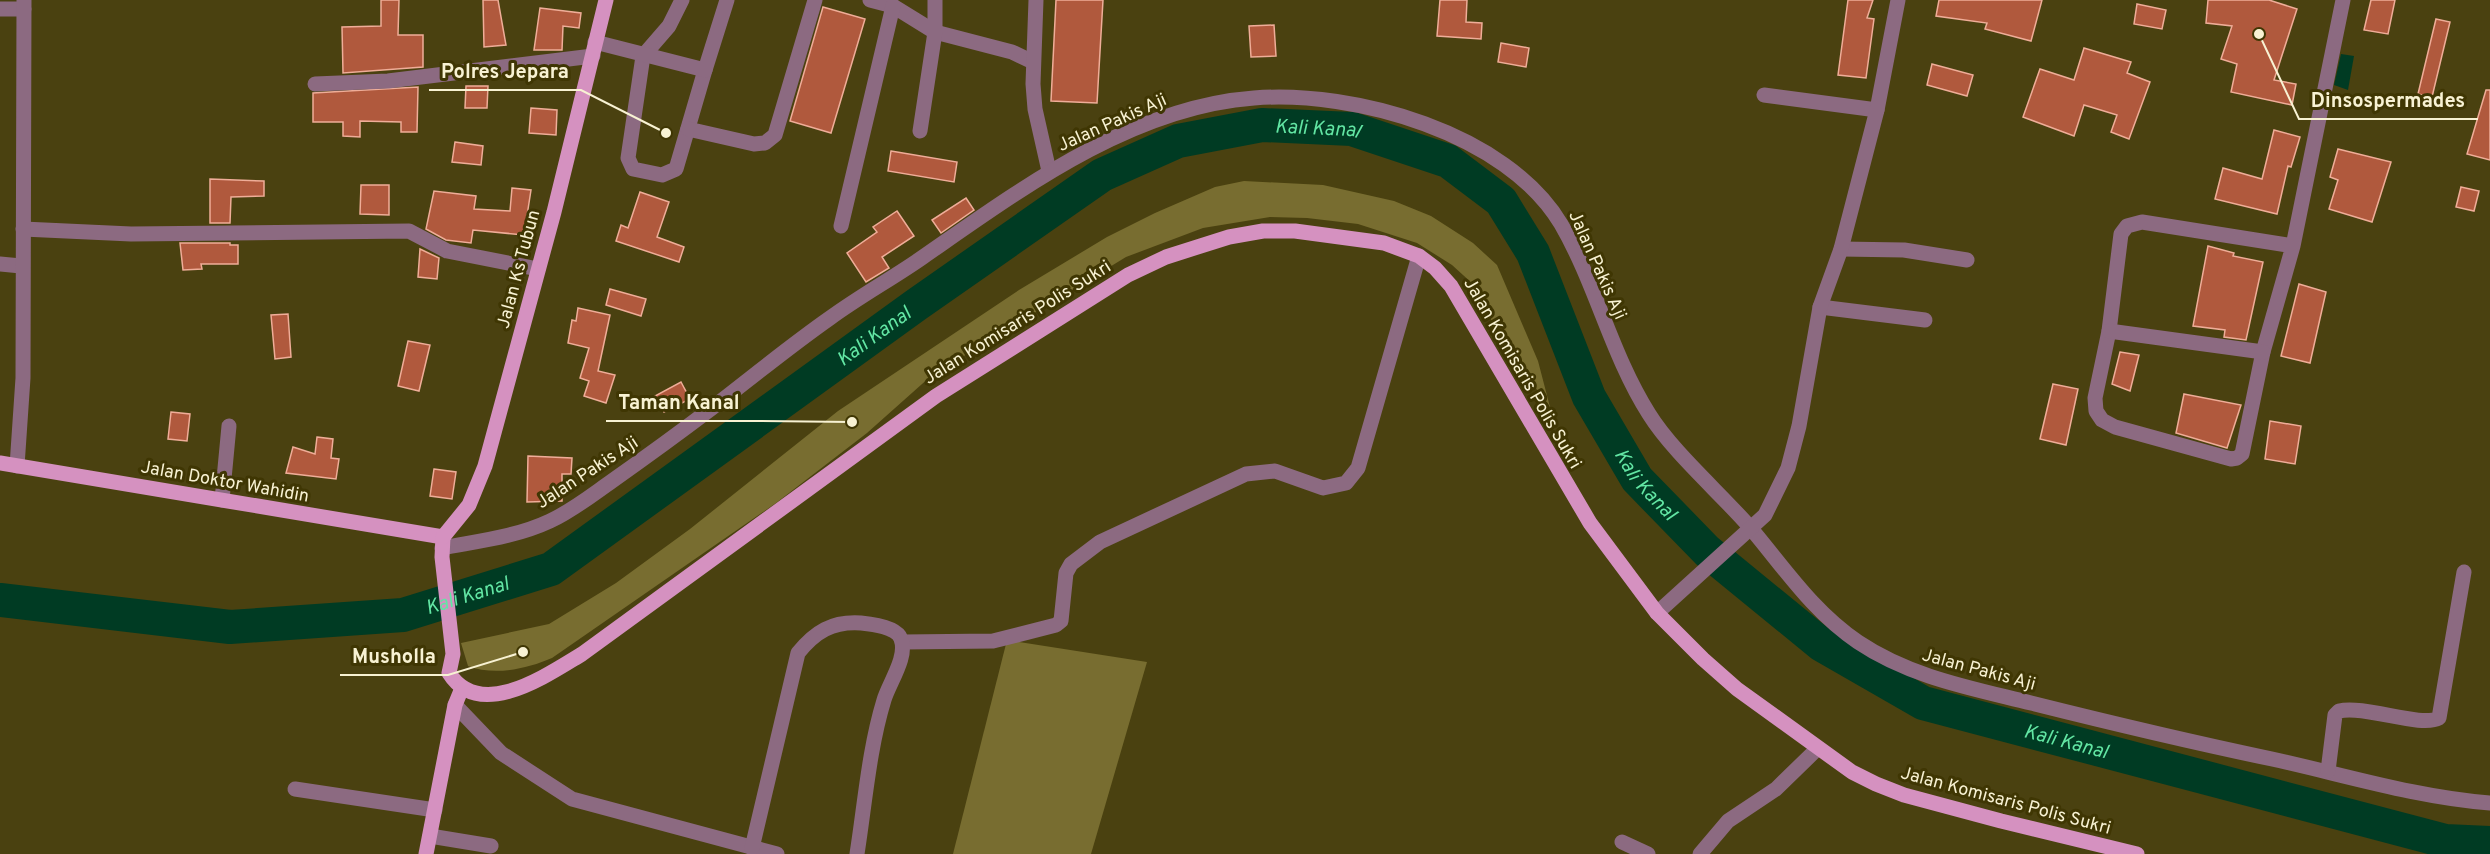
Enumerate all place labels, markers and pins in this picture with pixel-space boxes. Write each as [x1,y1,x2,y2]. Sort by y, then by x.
callout: Polres Jepara [429,52,581,90]
callout: Dinsospermades [2299,81,2478,119]
callout: Taman Kanal [606,383,752,421]
callout: Musholla [340,637,448,675]

